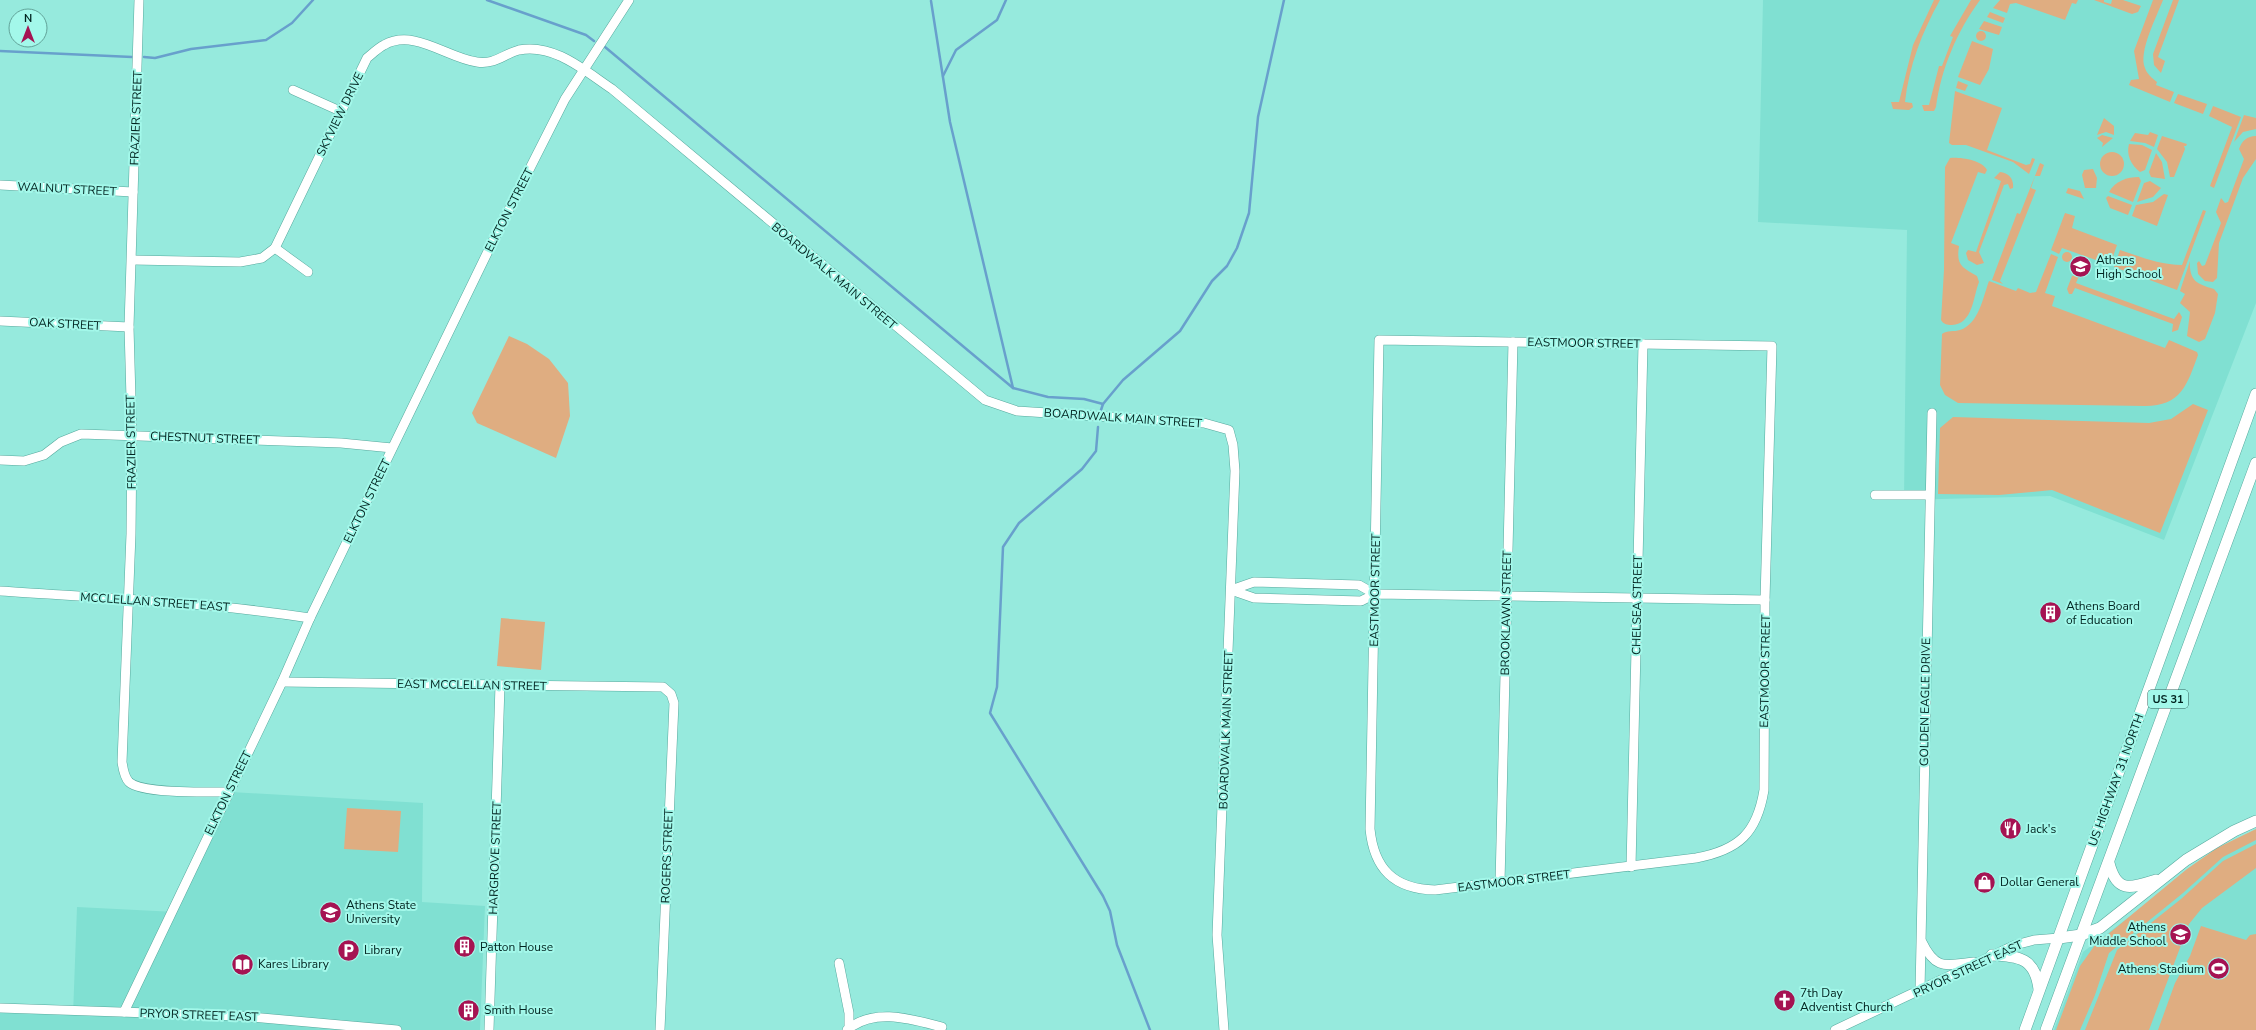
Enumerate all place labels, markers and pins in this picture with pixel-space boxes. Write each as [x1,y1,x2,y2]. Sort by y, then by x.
place label: Athens High School [2096,252,2162,282]
school or university icon: Athens High School [2068,254,2094,280]
place label: Athens Board of Education [2066,598,2140,628]
building icon: Athens Board of Education [2038,600,2064,626]
restaurant icon: Jack's [1997,816,2023,842]
place label: Jack's [2025,821,2056,837]
shop icon: Dollar General [1972,869,1998,895]
place label: Dollar General [2000,874,2079,890]
place label: Athens State University [346,897,416,927]
school or university icon: Athens State University [318,899,344,925]
place label: Athens Middle School [2089,919,2166,949]
school or university icon: Athens Middle School [2168,921,2194,947]
building icon: Patton House [452,934,478,960]
parking icon: Library [335,937,361,963]
place label: Patton House [480,939,553,955]
place label: Library [364,942,403,958]
library icon: Kares Library [229,951,255,977]
place label: Kares Library [258,956,330,972]
sports icon: Athens Stadium [2206,956,2232,982]
place label: Athens Stadium [2118,961,2204,977]
place label: 7th Day Adventist Church [1800,985,1893,1015]
church icon: 7th Day Adventist Church [1771,987,1797,1013]
building icon: Smith House [455,997,481,1023]
place label: Smith House [484,1002,553,1018]

